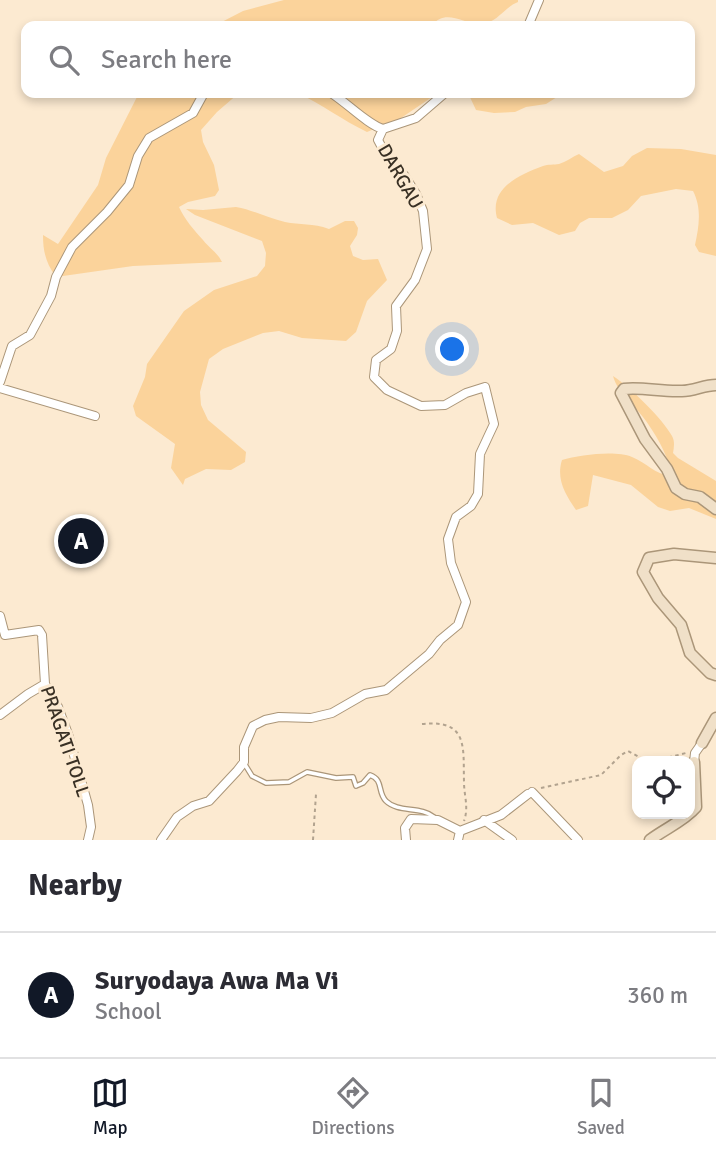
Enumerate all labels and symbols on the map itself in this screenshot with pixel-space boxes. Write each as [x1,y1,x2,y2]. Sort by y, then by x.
street label: DARGAU [372,140,428,213]
your location [435,332,469,366]
pin: A [58,515,104,567]
street label: PRAGATI TOLL [35,683,95,800]

